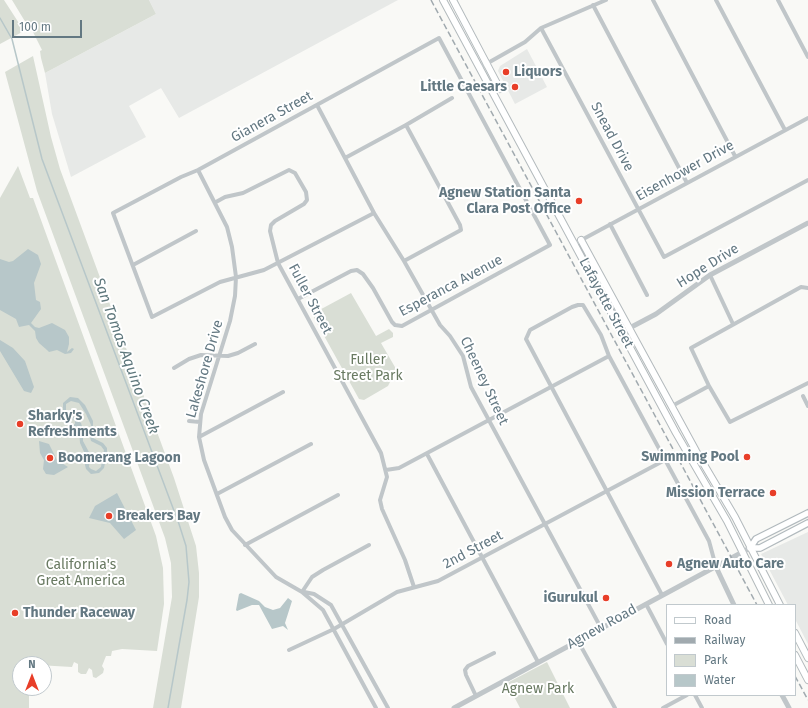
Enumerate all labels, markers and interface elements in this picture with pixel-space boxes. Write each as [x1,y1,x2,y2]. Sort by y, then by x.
scale bar [14,12,84,38]
text: 100 m [19,20,51,34]
place label: Liquors [514,64,562,80]
marker: Liquors [501,67,511,77]
place label: Little Caesars [420,79,507,95]
marker: Little Caesars [510,82,520,92]
street label: Gianera Street [228,88,316,146]
street label: Snead Drive [587,100,637,174]
street label: Eisenhower Drive [633,137,737,205]
place label: Agnew Station Santa Clara Post Office [439,185,571,218]
marker: Agnew Station Santa Clara Post Office [574,196,584,206]
street label: Hope Drive [674,240,742,292]
street label: Esperanca Avenue [396,252,506,320]
street label: Lafayette Street [575,255,637,351]
street label: Fuller Street [284,261,336,337]
water label: San Tomas Aquino Creek [89,275,163,437]
street label: Lakeshore Drive [183,318,227,420]
street label: Cheeney Street [456,334,512,428]
park label: Fuller Street Park [333,352,403,384]
place label: Sharky's Refreshments [28,408,117,440]
marker: Sharky's Refreshments [15,419,25,429]
place label: Swimming Pool [641,449,739,465]
place label: Boomerang Lagoon [58,450,181,466]
marker: Swimming Pool [742,452,752,462]
marker: Boomerang Lagoon [45,453,55,463]
place label: Mission Terrace [666,485,765,501]
marker: Mission Terrace [768,488,778,498]
place label: Breakers Bay [117,508,200,524]
marker: Breakers Bay [104,511,114,521]
street label: 2nd Street [440,527,506,573]
place label: Agnew Auto Care [677,556,784,572]
park label: California's Great America [37,557,125,590]
marker: Agnew Auto Care [664,559,674,569]
place label: iGurukul [544,590,598,606]
marker: iGurukul [601,593,611,603]
street label: Agnew Road [564,601,640,653]
legend [666,604,796,696]
place label: Thunder Raceway [23,605,135,621]
marker: Thunder Raceway [10,608,20,618]
text: Road [704,613,732,627]
text: Railway [704,633,745,647]
text: Park [704,653,728,667]
north arrow [12,656,52,696]
text: N [28,658,36,671]
text: Water [704,673,735,687]
park label: Agnew Park [502,681,574,697]

